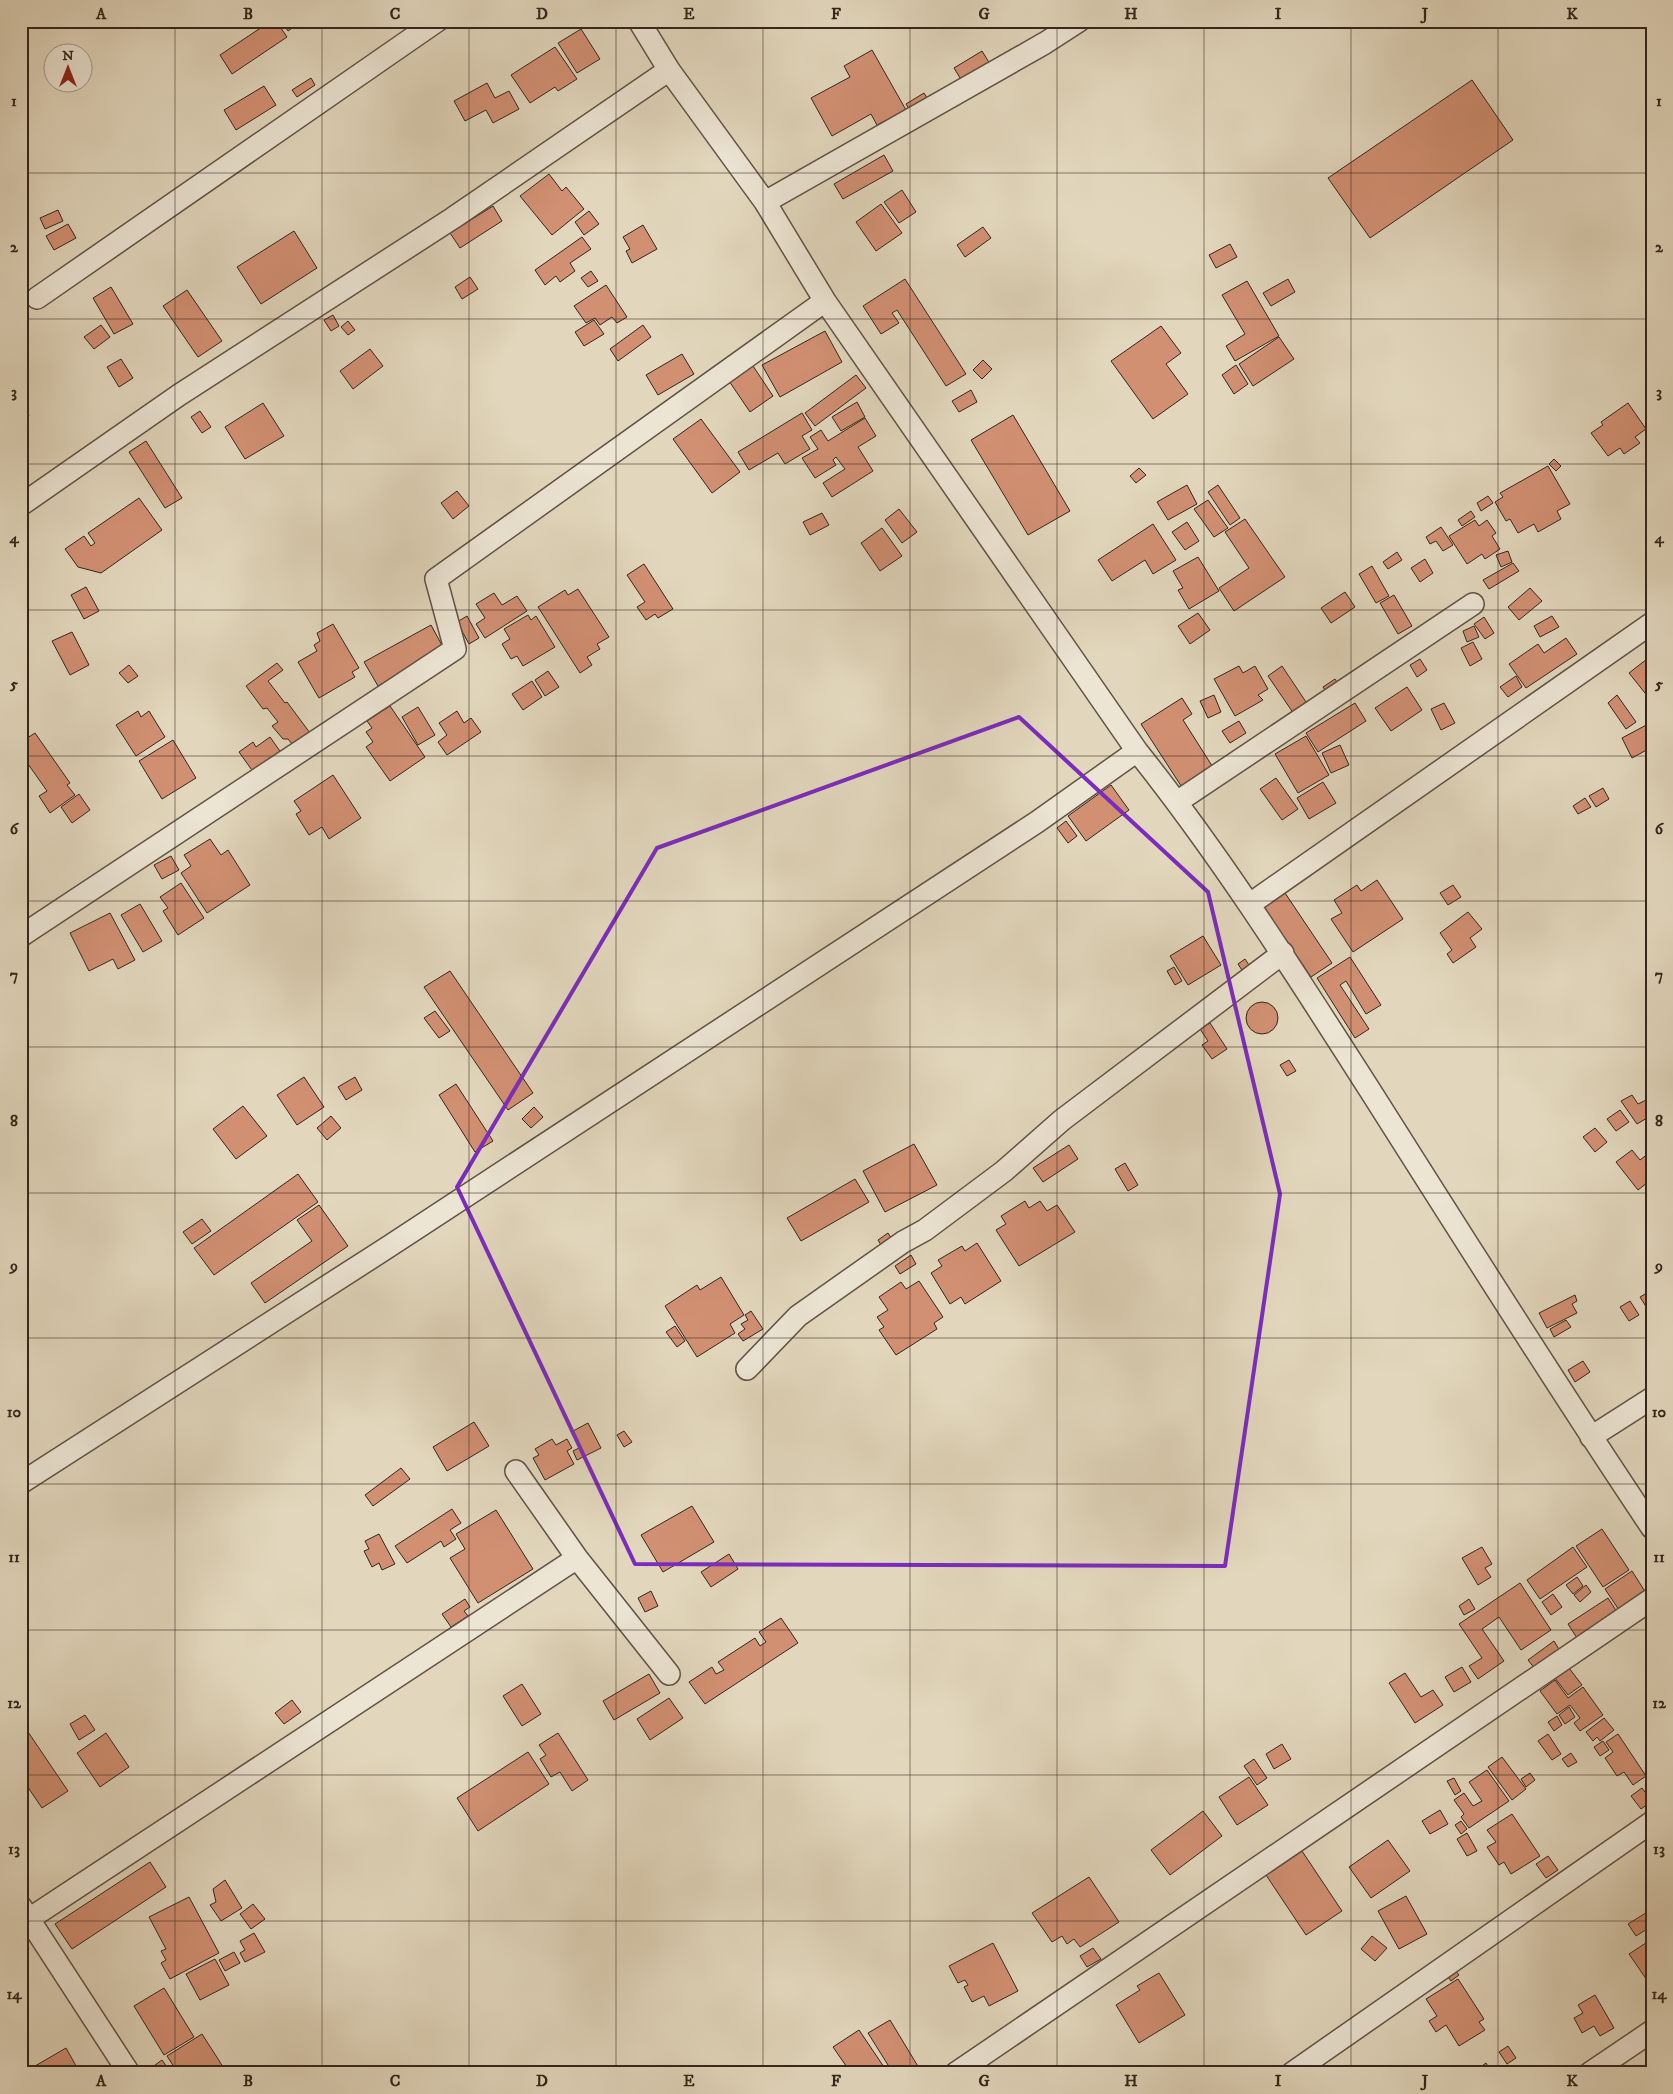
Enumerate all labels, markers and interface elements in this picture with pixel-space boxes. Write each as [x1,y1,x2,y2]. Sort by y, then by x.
text: A [95,4,107,24]
text: B [243,4,253,24]
text: C [390,4,400,24]
text: D [536,4,548,24]
text: E [683,4,695,24]
text: F [831,4,841,24]
text: G [978,4,990,24]
text: H [1124,4,1138,24]
text: I [1275,4,1282,24]
text: J [1420,4,1429,24]
text: K [1566,4,1578,24]
north arrow [42,42,92,92]
text: N [62,47,74,65]
text: 1 [11,91,17,111]
text: 1 [1656,91,1662,111]
text: 2 [10,237,19,257]
text: 2 [1655,237,1664,257]
text: 3 [11,382,17,402]
text: 3 [1656,382,1662,402]
text: 4 [8,528,19,548]
text: 4 [1653,528,1664,548]
text: 5 [9,674,18,694]
text: 5 [1654,674,1663,694]
text: 6 [10,819,20,839]
text: 6 [1655,819,1665,839]
text: 7 [10,965,18,985]
text: 7 [1655,965,1663,985]
text: 8 [10,1111,18,1131]
text: 8 [1655,1111,1663,1131]
text: 9 [9,1256,18,1276]
text: 9 [1654,1256,1663,1276]
text: 10 [7,1402,22,1422]
text: 10 [1652,1402,1667,1422]
text: 11 [8,1547,20,1567]
text: 11 [1653,1547,1665,1567]
text: 12 [7,1693,22,1713]
text: 12 [1652,1693,1667,1713]
text: 13 [8,1839,20,1859]
text: 13 [1653,1839,1665,1859]
text: 14 [6,1984,22,2004]
text: 14 [1651,1984,1667,2004]
text: A [95,2071,107,2091]
text: B [243,2071,253,2091]
text: C [390,2071,400,2091]
text: D [536,2071,548,2091]
text: E [683,2071,695,2091]
text: F [831,2071,841,2091]
text: G [978,2071,990,2091]
text: H [1124,2071,1138,2091]
text: I [1275,2071,1282,2091]
text: J [1420,2071,1429,2091]
text: K [1566,2071,1578,2091]

